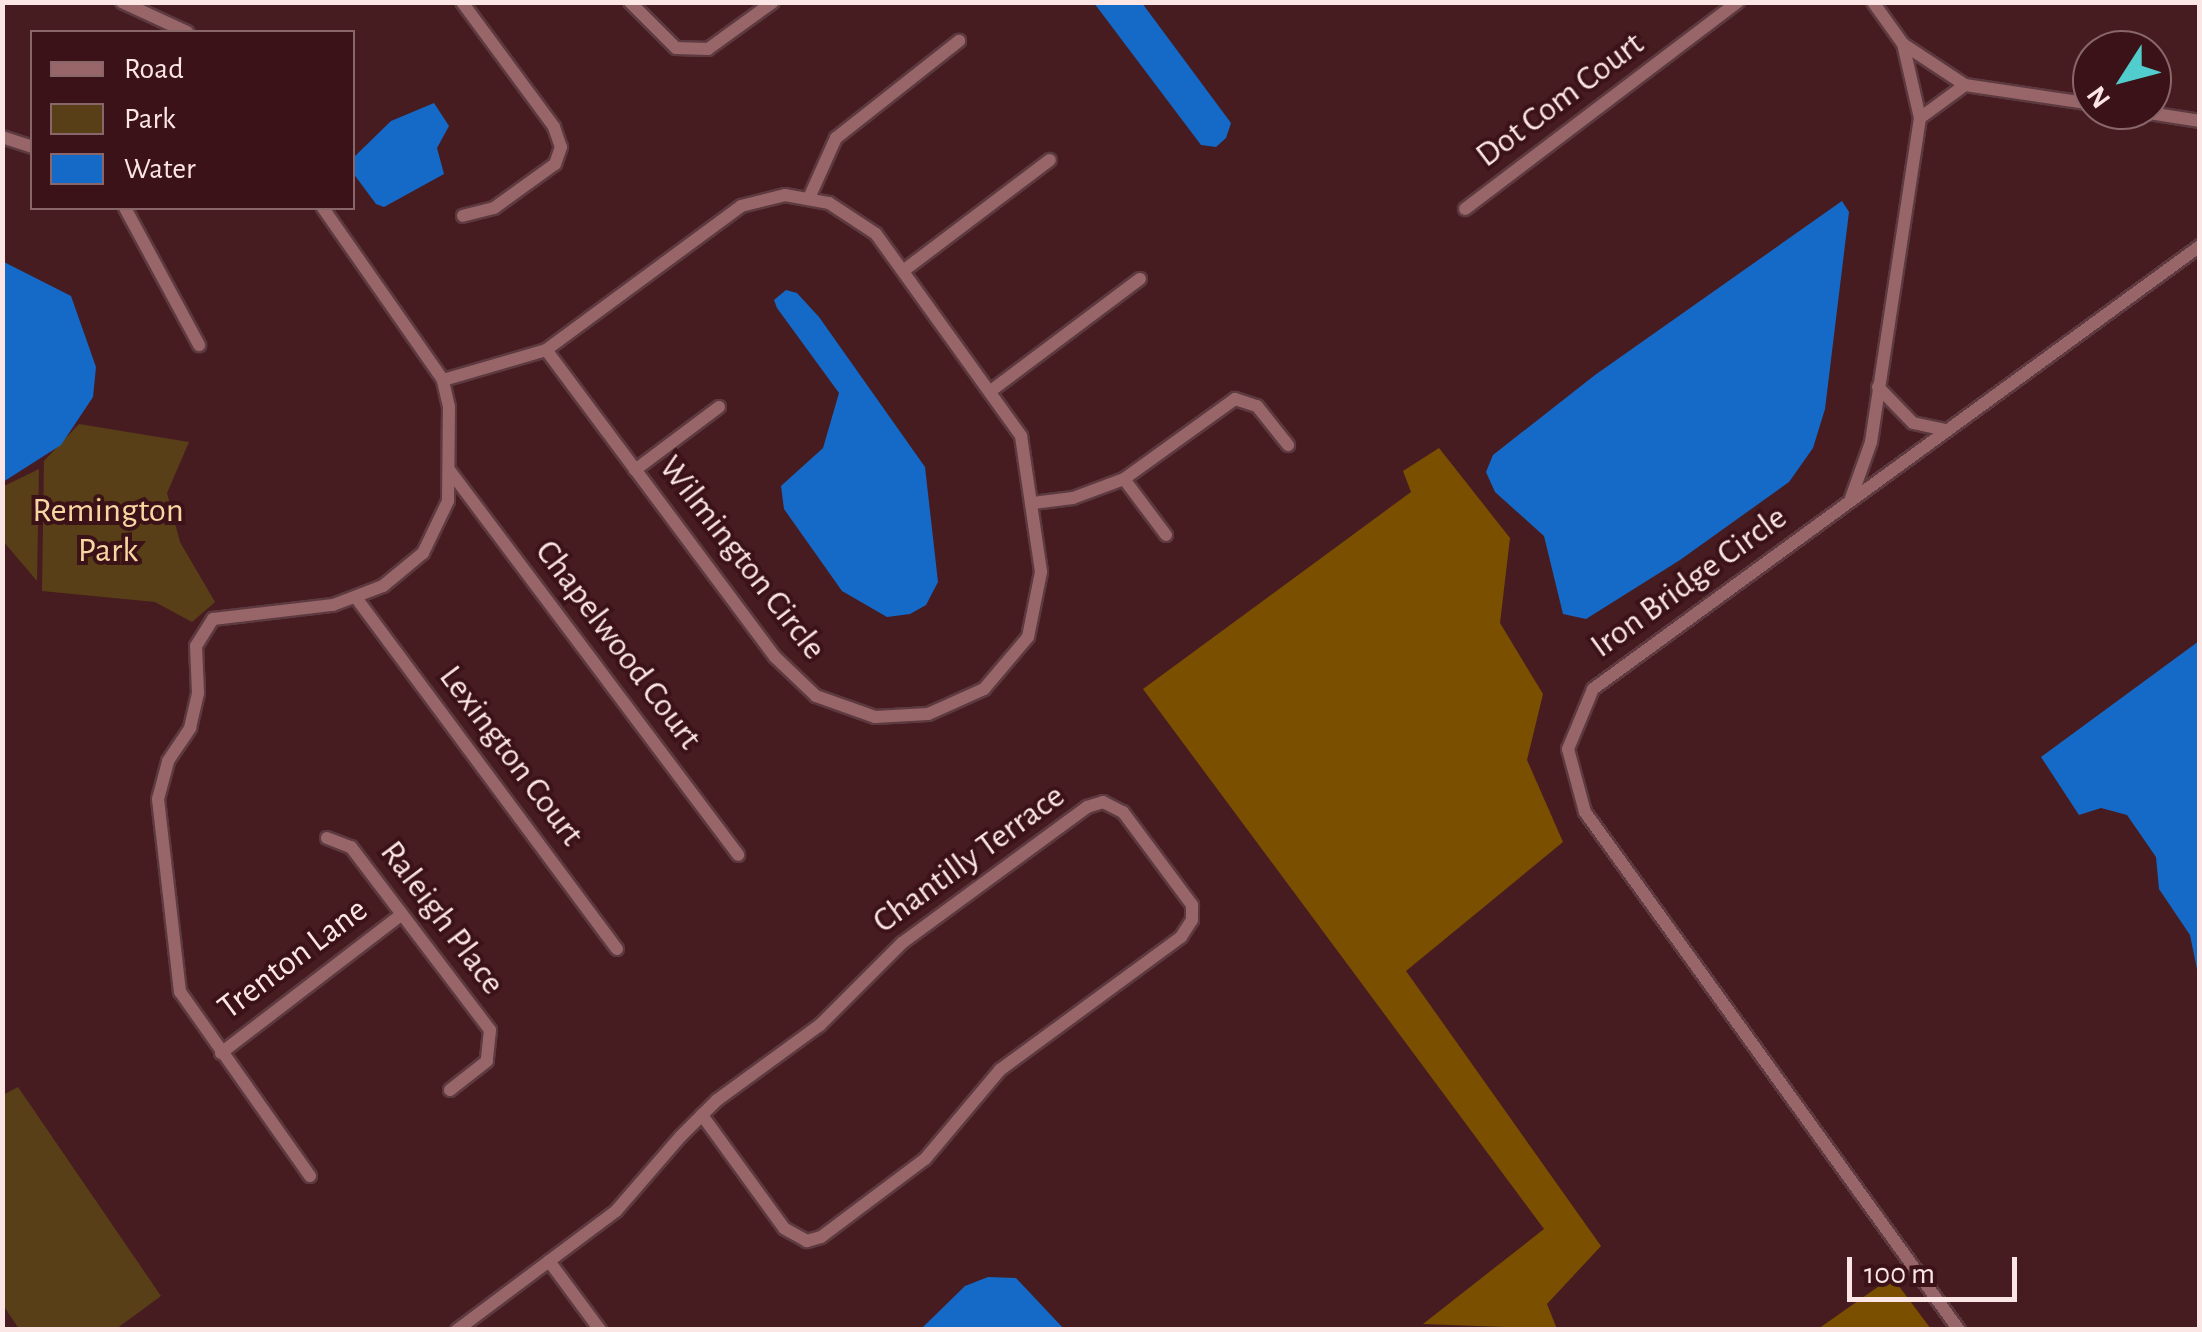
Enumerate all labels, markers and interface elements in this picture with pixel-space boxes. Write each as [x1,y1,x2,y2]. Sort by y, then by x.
street label: Dot Com Court [1468,23,1652,177]
legend [30,30,355,210]
north arrow [2072,30,2172,130]
text: Road [124,54,184,84]
text: N [2082,80,2116,113]
text: Park [124,104,176,134]
text: Water [124,154,196,184]
street label: Wilmington Circle [649,448,835,668]
park label: Remington Park [32,490,184,572]
street label: Iron Bridge Circle [1583,497,1795,667]
street label: Chapelwood Court [526,532,710,758]
street label: Lexington Court [430,658,592,854]
street label: Chantilly Terrace [865,775,1073,943]
street label: Raleigh Place [371,833,513,1003]
street label: Trenton Lane [210,889,376,1029]
scale bar [1852,1237,2022,1299]
text: 100 m [1864,1259,1935,1289]

